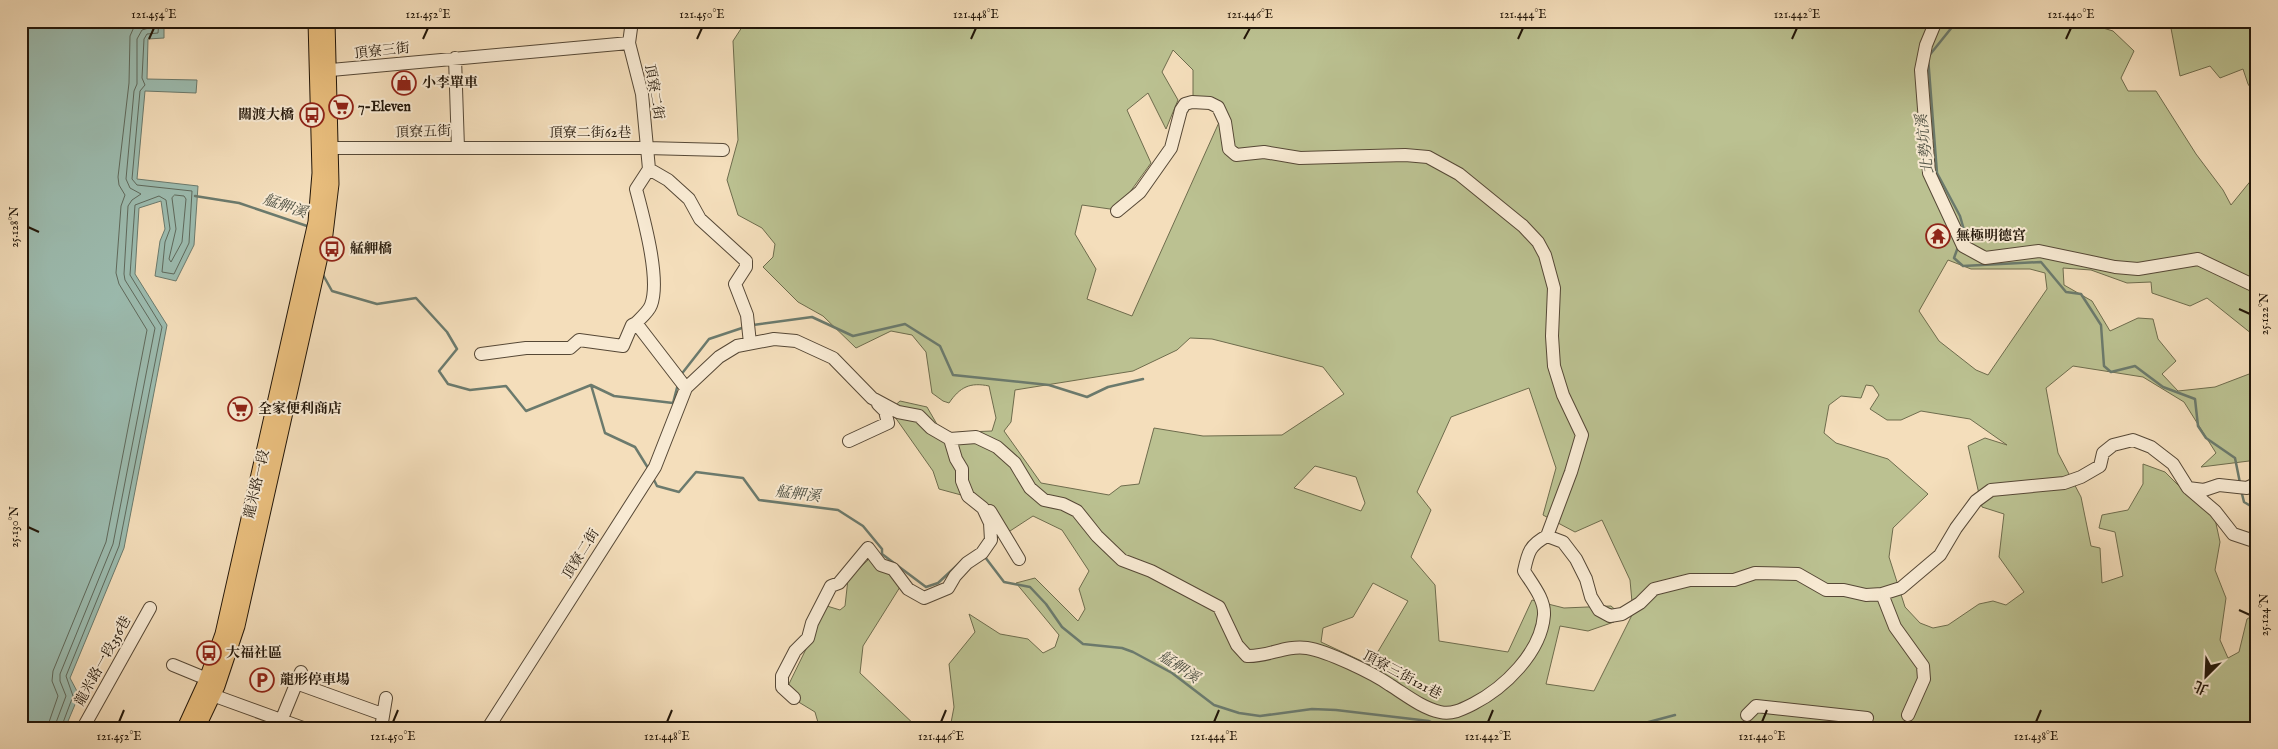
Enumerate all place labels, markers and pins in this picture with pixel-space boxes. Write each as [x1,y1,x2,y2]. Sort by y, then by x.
shop icon: 小李單車 [391,70,417,96]
place label: 小李單車 [422,74,478,92]
supermarket icon: 7-Eleven [328,94,354,120]
place label: 7-Eleven [358,98,412,116]
bus stop icon: 關渡大橋 [299,102,325,128]
place label: 關渡大橋 [238,106,294,124]
temple icon: 無極明德宮 [1925,223,1951,249]
place label: 無極明德宮 [1956,227,2026,245]
bus stop icon: 艋舺橋 [319,236,345,262]
place label: 艋舺橋 [350,240,392,258]
supermarket icon: 全家便利商店 [227,396,253,422]
place label: 全家便利商店 [258,400,342,418]
bus stop icon: 大福社區 [196,640,222,666]
place label: 大福社區 [226,644,282,662]
parking icon: 龍形停車場 [249,667,275,693]
place label: 龍形停車場 [280,671,350,689]

